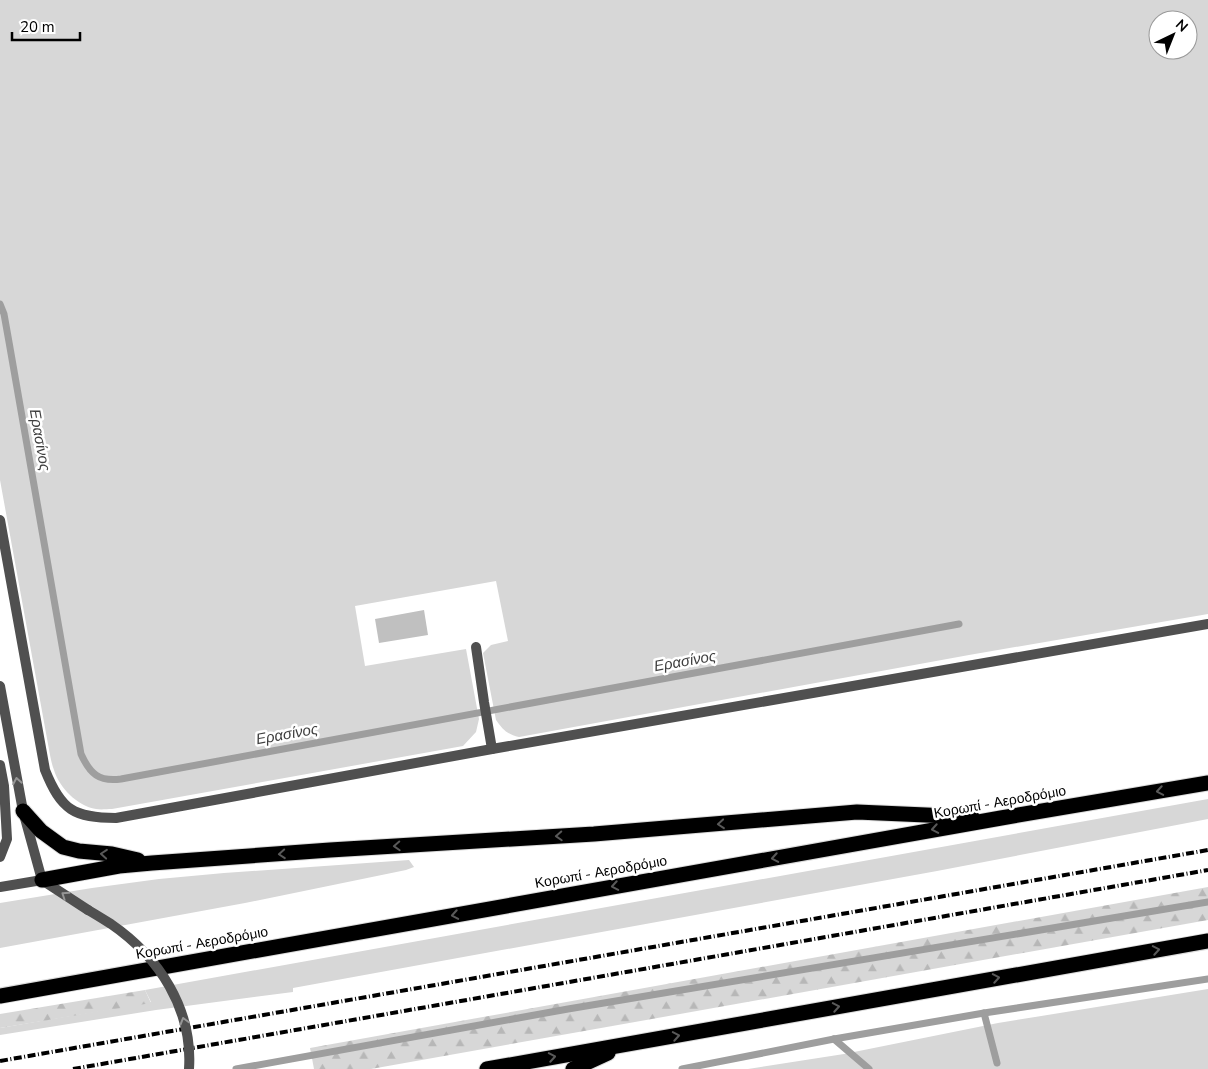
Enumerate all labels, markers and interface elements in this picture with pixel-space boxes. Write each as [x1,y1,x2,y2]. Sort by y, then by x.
scale bar [12,10,80,42]
north arrow [1148,10,1198,60]
text: N [1171,15,1192,36]
text: 20 m [20,17,55,37]
water label: Ερασίνος [25,407,55,473]
water label: Ερασίνος [652,646,718,676]
water label: Ερασίνος [254,719,320,749]
one-way arrow [13,777,23,786]
street label: Κορωπί - Αεροδρόμιο [932,781,1068,823]
one-way arrow [1156,785,1164,796]
one-way arrow [717,818,725,829]
one-way arrow [931,824,940,834]
one-way arrow [555,831,563,842]
one-way arrow [393,841,401,852]
one-way arrow [99,848,107,859]
one-way arrow [277,848,285,859]
street label: Κορωπί - Αεροδρόμιο [533,851,669,893]
one-way arrow [771,852,780,862]
one-way arrow [611,881,620,891]
one-way arrow [61,891,70,901]
one-way arrow [451,909,460,919]
street label: Κορωπί - Αεροδρόμιο [134,922,270,964]
one-way arrow [1151,945,1160,956]
one-way arrow [991,974,1000,984]
one-way arrow [831,1002,840,1013]
one-way arrow [180,1017,190,1025]
one-way arrow [671,1031,680,1041]
one-way arrow [548,1053,557,1063]

